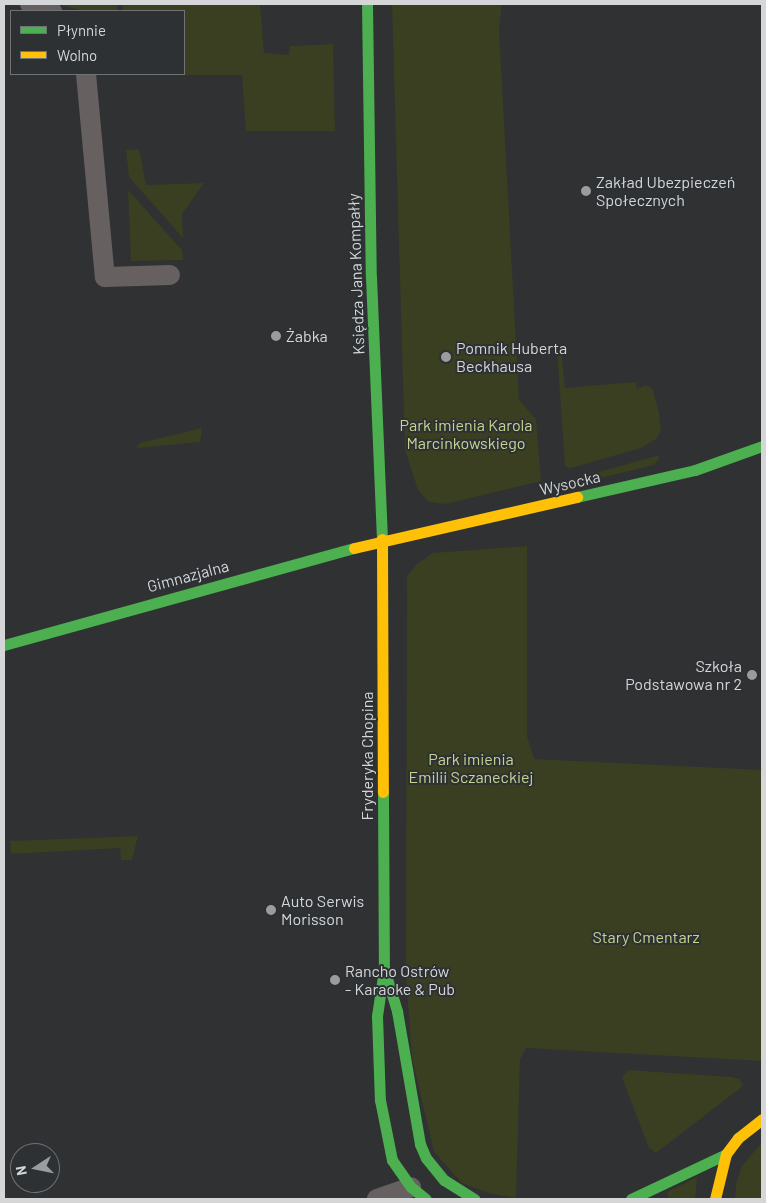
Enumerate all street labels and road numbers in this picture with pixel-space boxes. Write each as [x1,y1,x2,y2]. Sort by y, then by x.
street label: Księdza Jana Kompałły [344,193,368,355]
street label: Wysocka [538,467,602,499]
street label: Gimnazjalna [145,556,231,596]
street label: Fryderyka Chopina [357,691,377,821]

